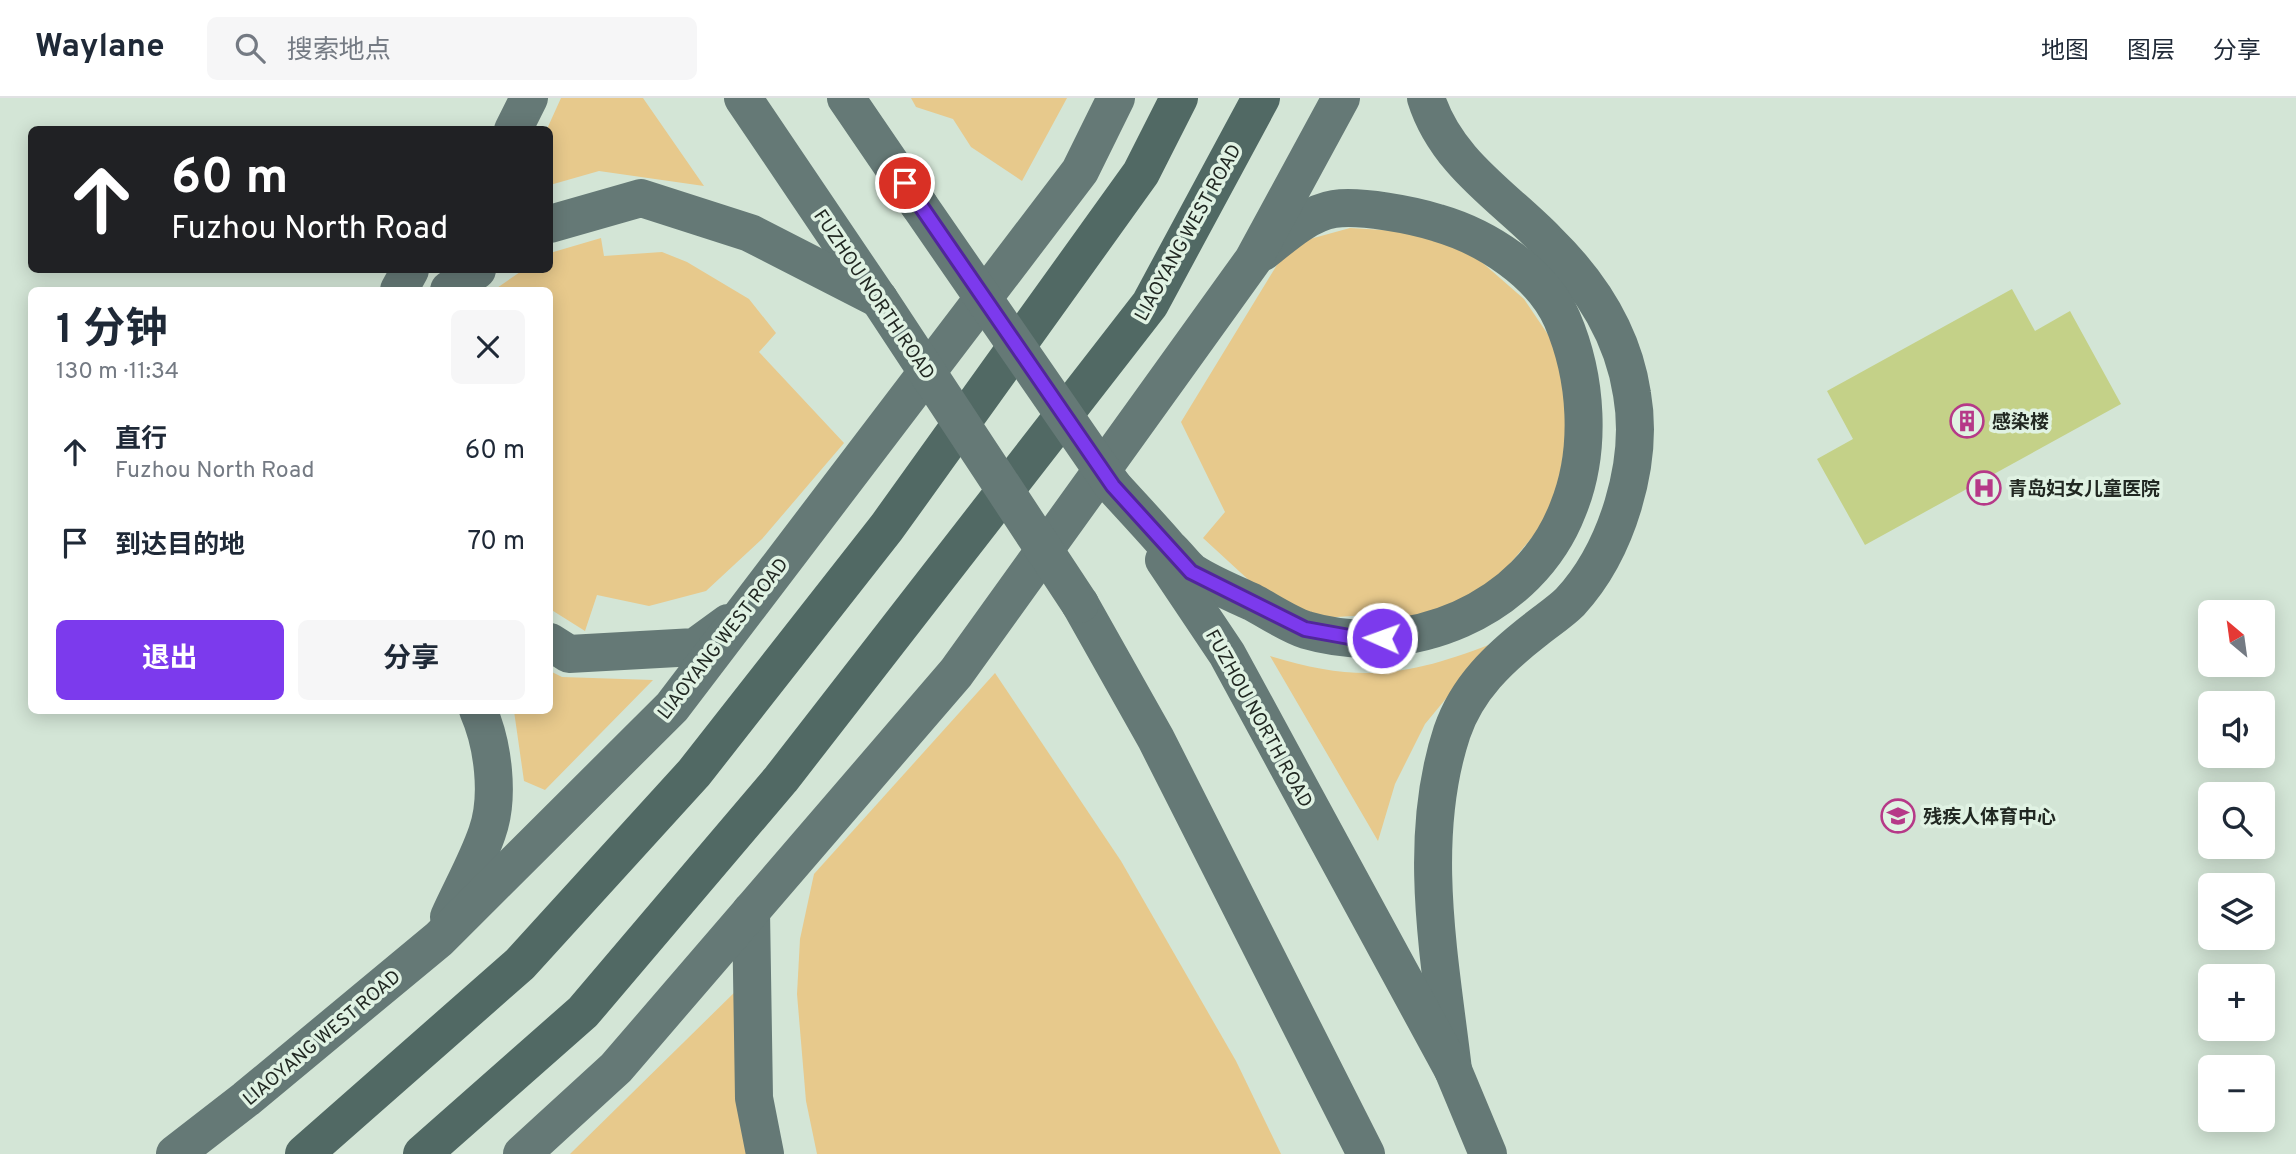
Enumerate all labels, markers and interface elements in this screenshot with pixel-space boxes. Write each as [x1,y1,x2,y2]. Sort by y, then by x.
search box [207,17,697,80]
text: Waylane [35,27,165,69]
icon: search [231,29,269,67]
text: 搜索地点 [287,35,391,68]
text: 地图 [2041,37,2089,67]
text: 图层 [2127,37,2175,67]
text: 分享 [2213,37,2261,67]
street label: LIAOYANG WEST ROAD [1130,140,1247,326]
text: 60 m [171,149,289,211]
pin [875,153,935,213]
icon: ahead [56,154,147,245]
icon: arrive [886,164,924,202]
street label: FUZHOU NORTH ROAD [807,205,939,385]
text: Fuzhou North Road [171,210,448,250]
text: 1 分钟 [56,305,167,358]
button: close [451,310,525,384]
text: 130 m · 11:34 [56,358,179,387]
building icon: 感染楼 [1948,402,1986,440]
place label: 感染楼 [1992,411,2049,435]
text: 直行 [115,424,167,457]
icon: ahead [56,433,94,471]
text: 60 m [465,435,525,468]
text: Fuzhou North Road [115,457,314,486]
hospital icon: 青岛妇女儿童医院 [1965,469,2003,507]
place label: 青岛妇女儿童医院 [2008,478,2160,502]
icon: arrive [56,524,94,562]
text: 70 m [467,526,525,559]
text: 到达目的地 [115,530,245,563]
street label: LIAOYANG WEST ROAD [653,554,794,725]
north arrow [2198,600,2275,677]
map controls [2198,600,2275,1132]
position arrow [1345,601,1419,675]
button: 退出 [56,620,284,700]
button: 分享 [298,620,525,700]
street label: FUZHOU NORTH ROAD [1199,626,1317,812]
button: sound [2198,691,2275,768]
button: search [2198,782,2275,859]
school or university icon: 残疾人体育中心 [1879,797,1917,835]
place label: 残疾人体育中心 [1923,806,2056,830]
button: layers [2198,873,2275,950]
button: + [2198,964,2275,1041]
street label: LIAOYANG WEST ROAD [239,966,406,1112]
button: − [2198,1055,2275,1132]

